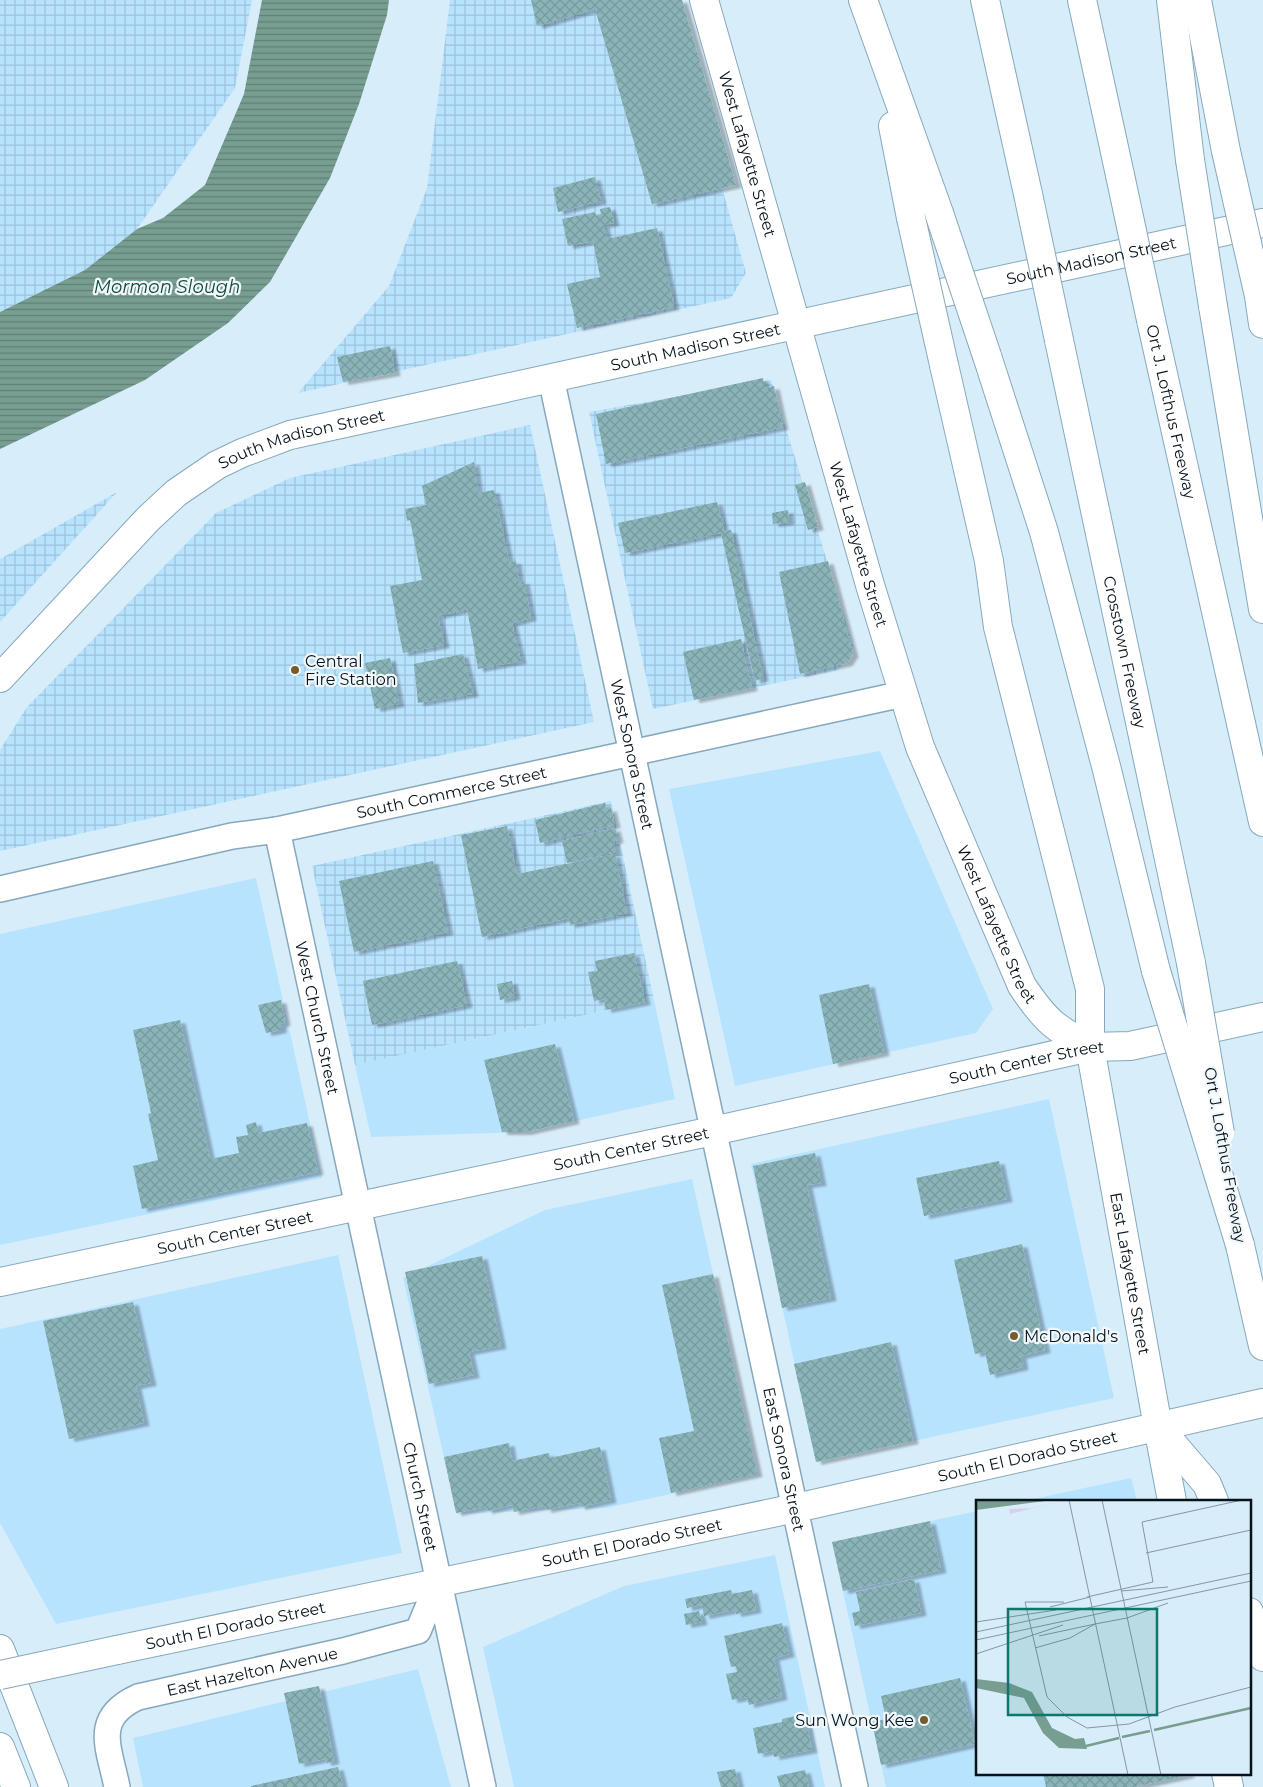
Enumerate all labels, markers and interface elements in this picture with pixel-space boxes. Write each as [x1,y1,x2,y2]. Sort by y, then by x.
street label: West Lafayette Street [715,69,780,239]
street label: South Madison Street [1004,233,1178,288]
water label: Mormon Slough [94,276,240,298]
street label: South Madison Street [609,319,783,374]
street label: Ort J. Lofthus Freeway [1143,323,1200,501]
street label: South Madison Street [215,405,387,473]
street label: West Lafayette Street [826,459,892,630]
street label: Crosstown Freeway [1100,574,1151,730]
place label: Central Fire Station [305,652,397,689]
marker: Central Fire Station [289,664,301,676]
street label: West Sonora Street [607,677,658,832]
street label: South Commerce Street [355,762,549,822]
street label: West Lafayette Street [953,842,1041,1008]
street label: West Church Street [292,939,343,1097]
street label: South Center Street [947,1037,1105,1088]
street label: Ort J. Lofthus Freeway [1200,1066,1250,1245]
street label: South Center Street [551,1123,711,1174]
street label: East Lafayette Street [1107,1191,1154,1357]
street label: South Center Street [155,1206,315,1258]
place label: McDonald's [1024,1327,1118,1346]
marker: McDonald's [1008,1330,1020,1342]
street label: East Sonora Street [759,1385,809,1534]
street label: South El Dorado Street [936,1426,1120,1485]
street label: Church Street [399,1440,442,1554]
inset map [976,1500,1250,1774]
street label: South El Dorado Street [540,1514,724,1570]
street label: South El Dorado Street [144,1597,328,1653]
street label: East Hazelton Avenue [165,1643,340,1700]
place label: Sun Wong Kee [795,1711,914,1730]
marker: Sun Wong Kee [918,1714,930,1726]

